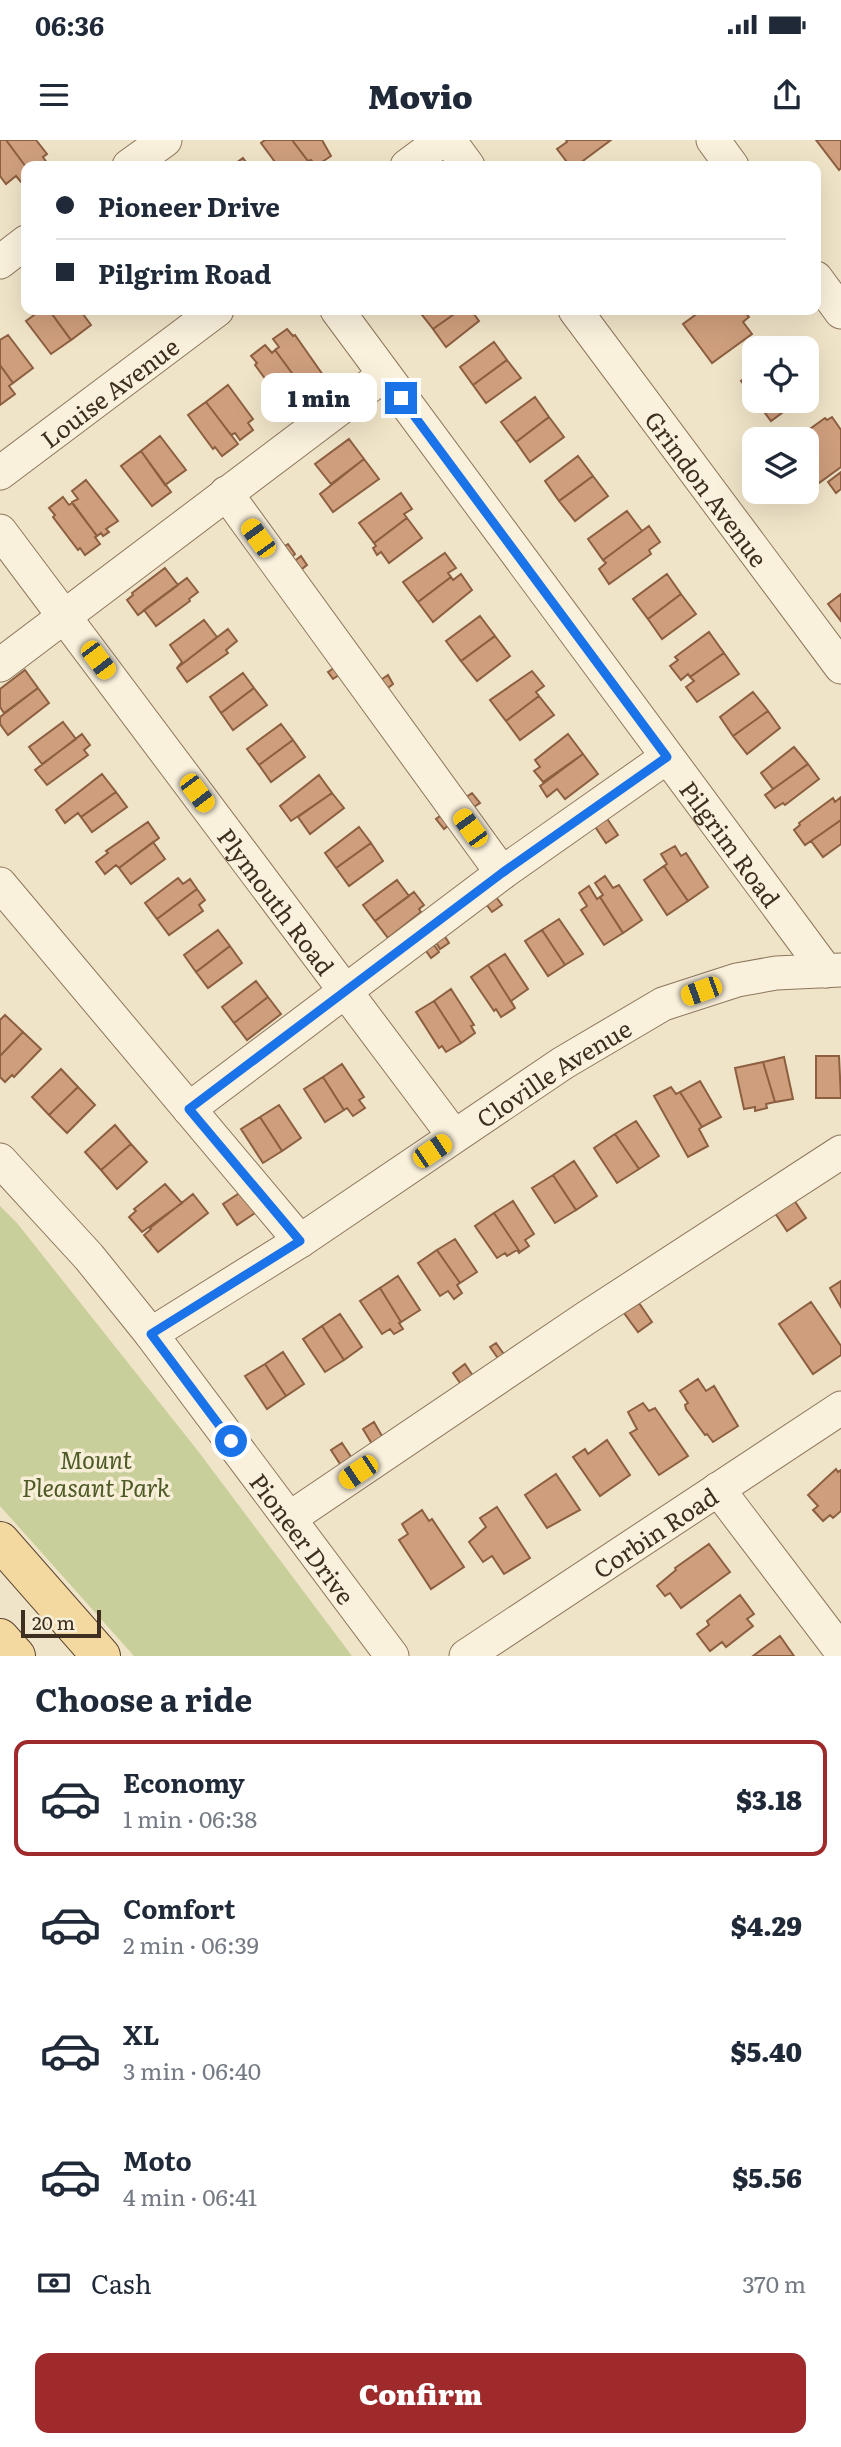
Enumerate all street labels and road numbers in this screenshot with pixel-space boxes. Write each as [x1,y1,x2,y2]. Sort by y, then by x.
street label: Louise Avenue [32,328,185,455]
street label: Grindon Avenue [638,403,777,573]
street label: Pilgrim Road [673,772,790,914]
street label: Plymouth Road [211,820,344,982]
street label: Cloville Avenue [469,1009,637,1135]
street label: Pioneer Drive [243,1465,364,1611]
street label: Corbin Road [585,1477,724,1585]

